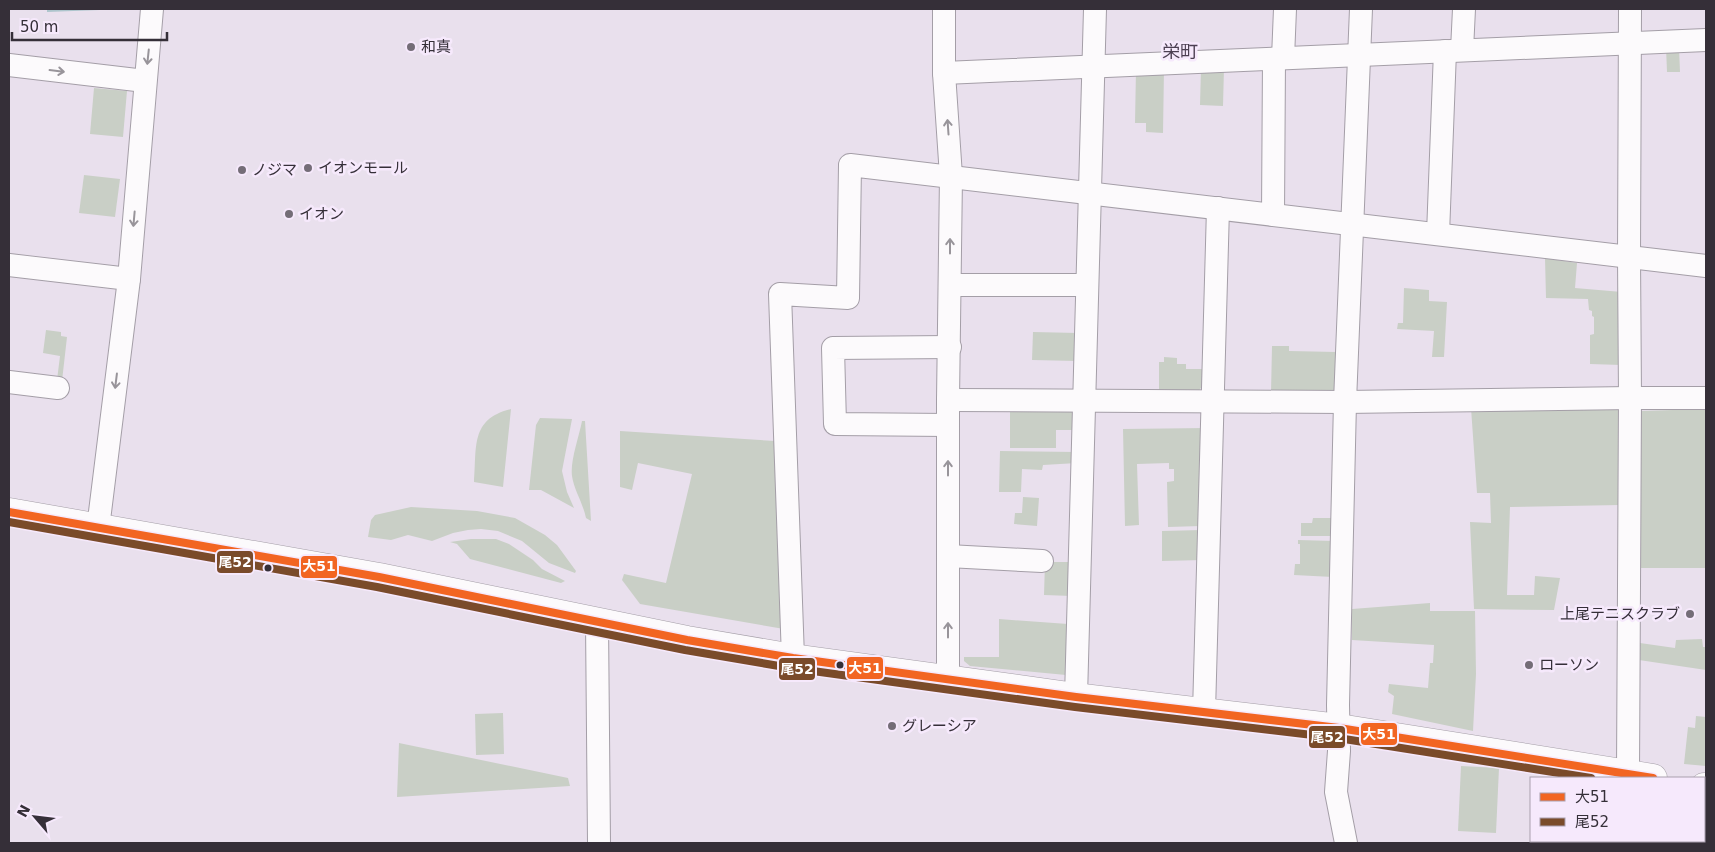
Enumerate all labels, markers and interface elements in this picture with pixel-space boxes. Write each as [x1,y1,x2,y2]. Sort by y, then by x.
scale bar [12,10,168,42]
text: 50 m [20,18,58,36]
place label: 和真 [421,38,451,56]
marker: 和真 [405,41,417,53]
district label: 栄町 [1162,41,1198,62]
one-way arrow [143,49,153,65]
one-way arrow [49,66,65,76]
one-way arrow [943,120,952,136]
place label: イオンモール [318,159,408,177]
place label: ノジマ [252,161,297,179]
marker: イオンモール [302,162,314,174]
marker: ノジマ [236,164,248,176]
place label: イオン [299,205,344,223]
marker: イオン [283,208,295,220]
one-way arrow [129,211,138,227]
one-way arrow [945,238,955,254]
one-way arrow [111,372,121,388]
one-way arrow [943,460,953,476]
line badge: 尾52 [216,550,254,574]
text: 尾52 [218,554,252,570]
line badge: 大51 [300,555,338,579]
text: 大51 [302,558,336,574]
unlabelled marker [263,563,273,573]
place label: 上尾テニスクラブ [1560,605,1680,623]
marker: 上尾テニスクラブ [1684,608,1696,620]
one-way arrow [943,623,953,639]
line badge: 大51 [846,656,884,680]
place label: ローソン [1539,656,1599,674]
line badge: 尾52 [778,657,816,681]
marker: ローソン [1523,659,1535,671]
unlabelled marker [835,660,845,670]
text: 大51 [848,660,882,676]
text: 尾52 [780,661,814,677]
place label: グレーシア [902,717,977,735]
marker: グレーシア [886,720,898,732]
line badge: 大51 [1360,722,1398,746]
line badge: 尾52 [1308,725,1346,749]
text: 大51 [1362,726,1396,742]
text: 尾52 [1310,729,1344,745]
legend [1530,777,1705,842]
text: 大51 [1575,788,1609,806]
north arrow [10,792,60,842]
text: N [14,802,33,820]
text: 尾52 [1575,813,1609,831]

